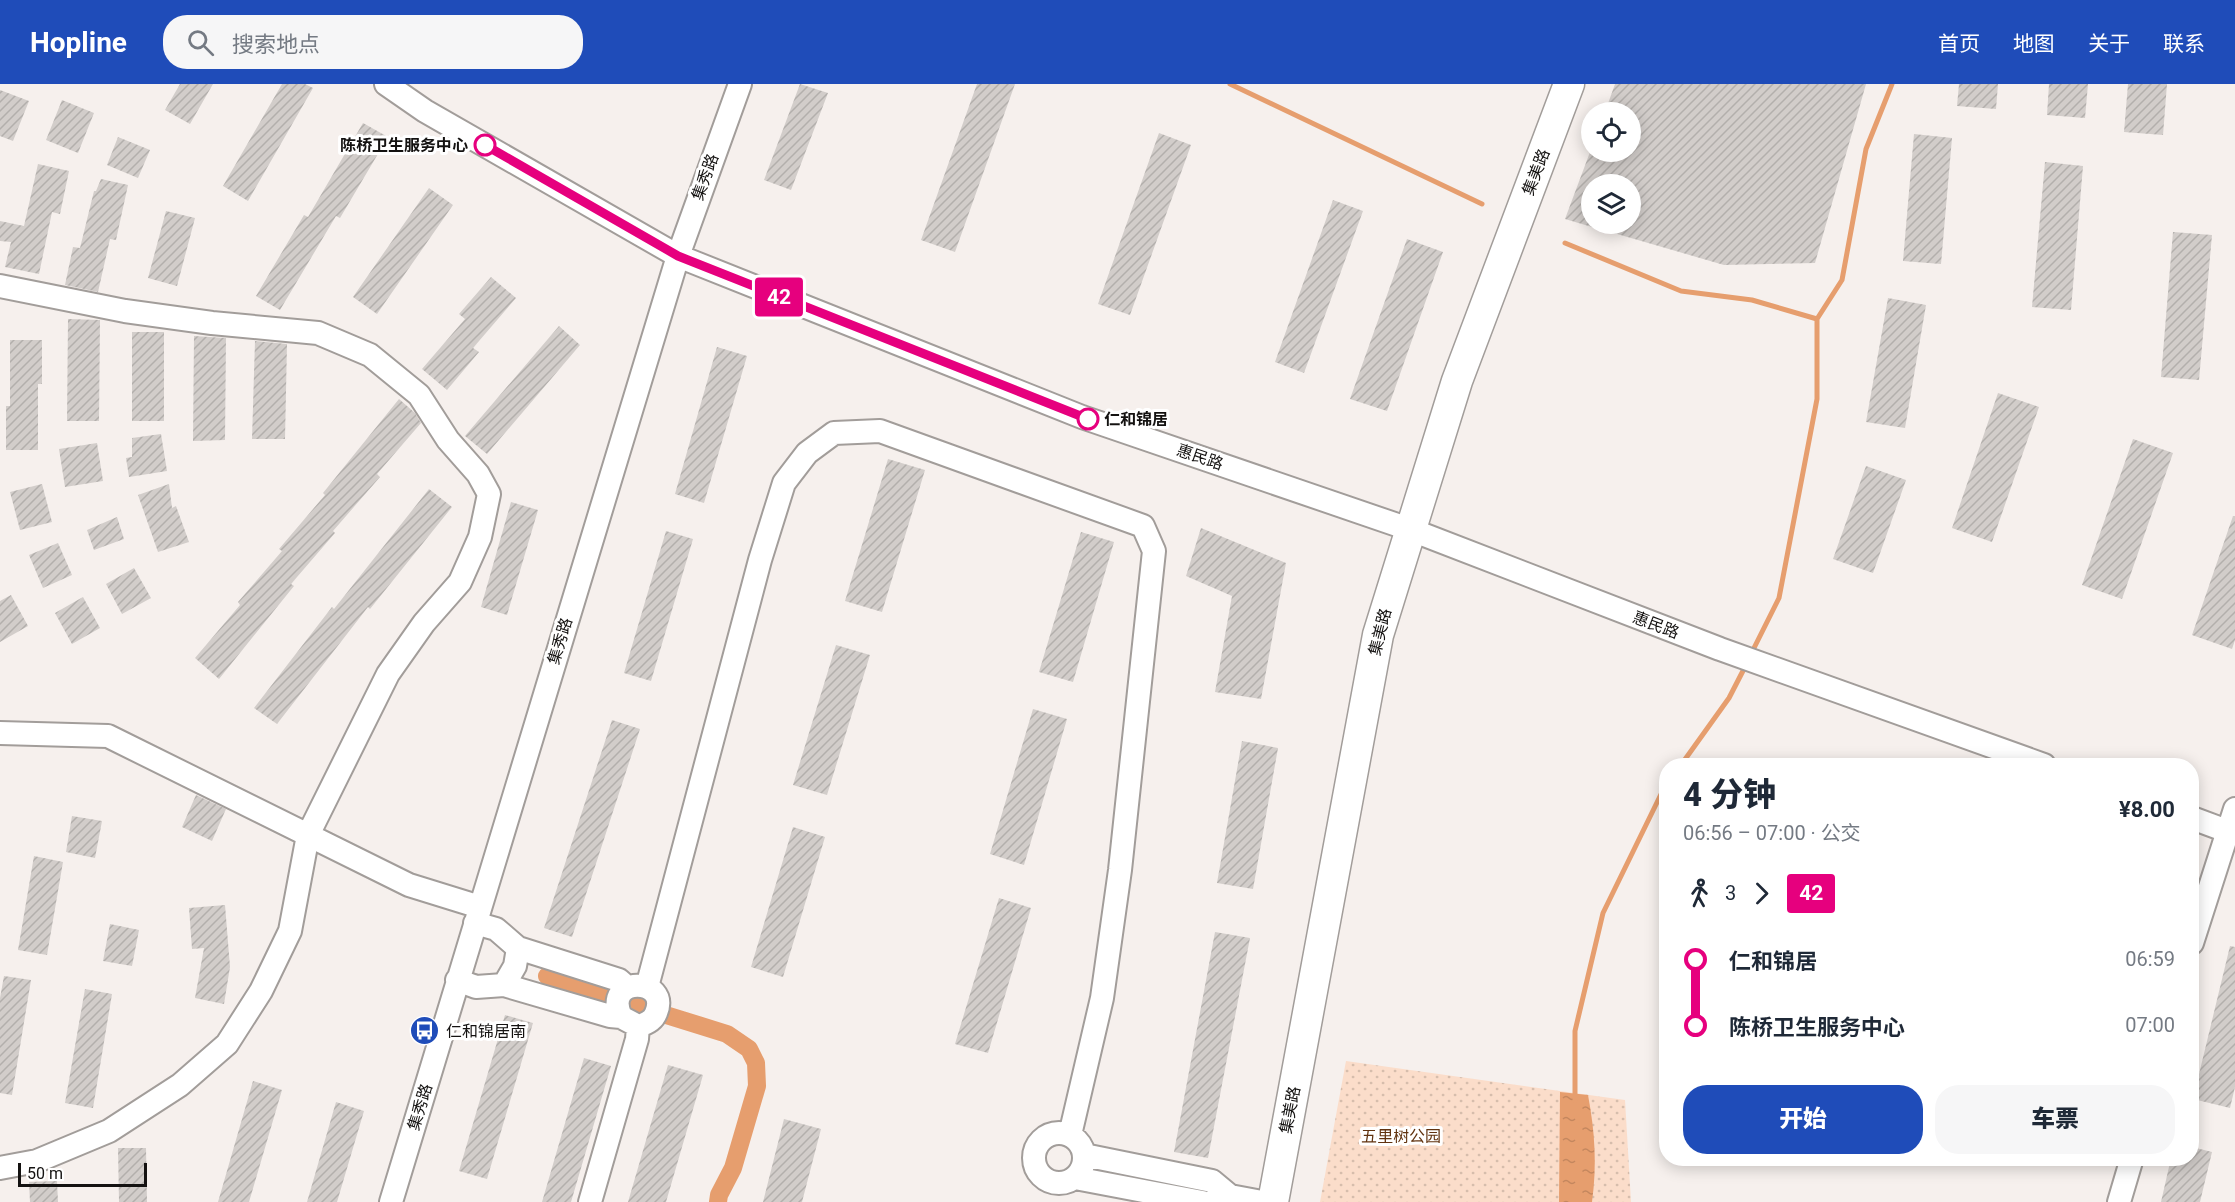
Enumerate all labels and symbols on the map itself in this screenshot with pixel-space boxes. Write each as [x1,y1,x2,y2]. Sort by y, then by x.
marker: 陈桥卫生服务中心 [474,134,496,156]
place label: 陈桥卫生服务中心 [340,136,468,155]
street label: 集美路 [1519,146,1553,198]
street label: 集秀路 [688,151,722,203]
line badge: 42 [752,278,806,316]
marker: 仁和锦居 [1077,408,1099,430]
place label: 仁和锦居 [1104,410,1168,429]
street label: 惠民路 [1174,440,1226,474]
street label: 集美路 [1365,606,1395,658]
street label: 惠民路 [1630,608,1682,642]
street label: 集秀路 [544,615,576,667]
bus stop icon: 仁和锦居南 [409,1015,441,1047]
place label: 仁和锦居南 [446,1022,526,1041]
street label: 集秀路 [404,1081,436,1133]
street label: 集美路 [1276,1085,1304,1135]
park label: 五里树公园 [1361,1127,1441,1146]
scale bar [18,1160,147,1188]

